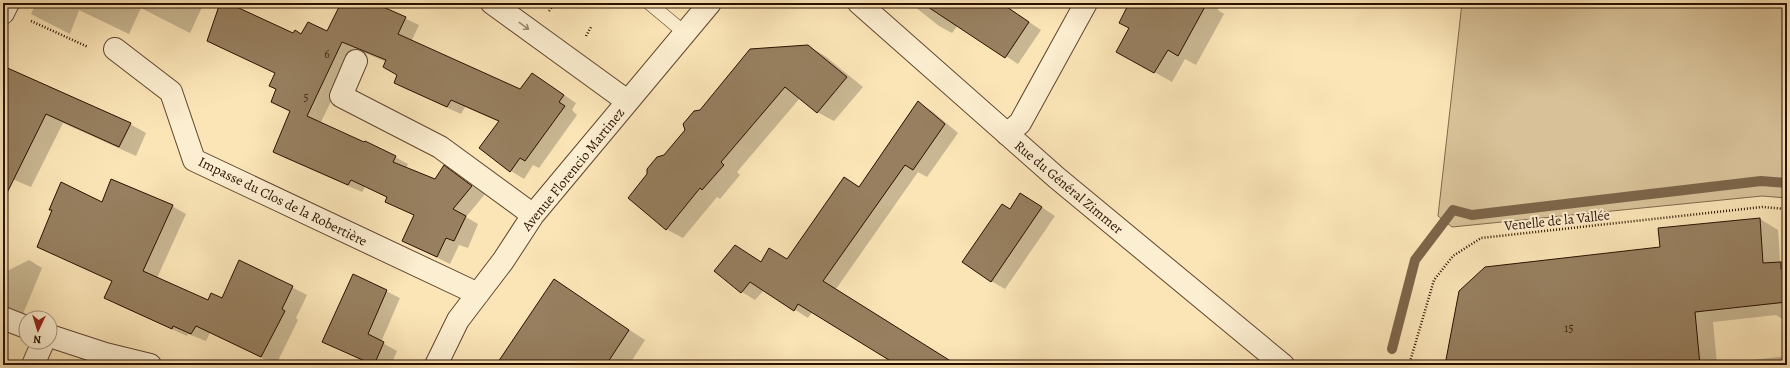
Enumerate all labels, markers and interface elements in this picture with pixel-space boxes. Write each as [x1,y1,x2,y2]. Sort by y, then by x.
one-way arrow [518,22,529,30]
house number: 6 [324,46,330,62]
house number: 5 [303,89,309,105]
street label: Avenue Florencio Martinez [517,104,629,236]
street label: Rue du Général Zimmer [1010,136,1128,239]
street label: Impasse du Clos de la Robertière [195,152,370,251]
street label: Venelle de la Vallée [1502,205,1611,236]
north arrow [18,310,58,350]
house number: 15 [1564,320,1574,336]
text: N [33,332,42,347]

